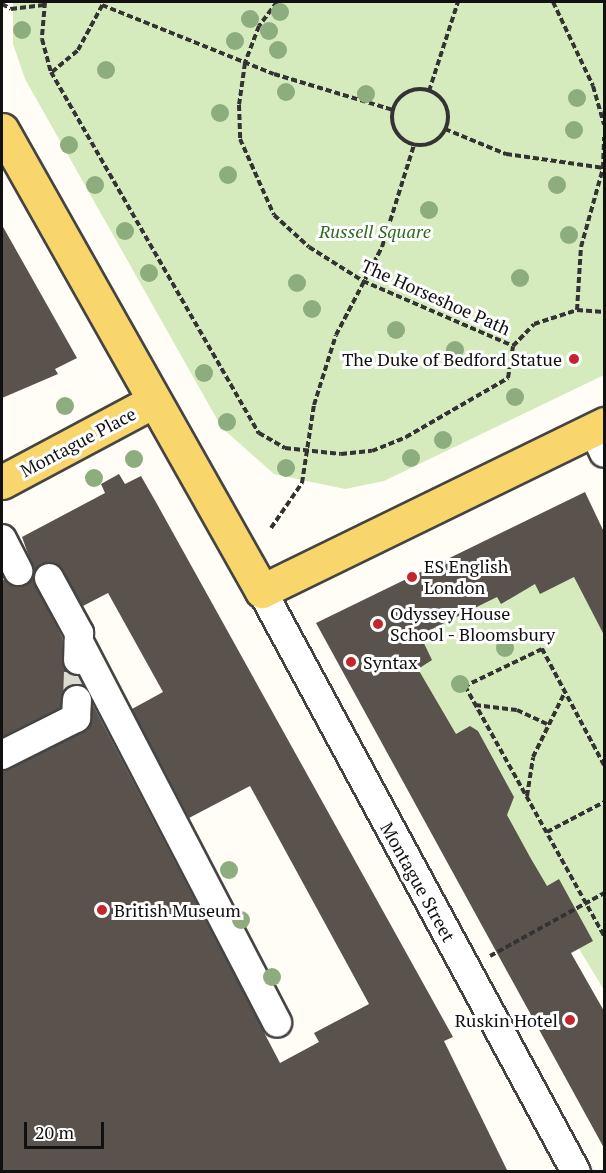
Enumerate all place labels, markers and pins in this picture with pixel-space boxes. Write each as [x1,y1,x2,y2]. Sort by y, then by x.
place label: The Duke of Bedford Statue [342,348,562,370]
marker: The Duke of Bedford Statue [567,352,581,366]
place label: ES English London [424,556,508,598]
marker: ES English London [405,570,419,584]
place label: Odyssey House School - Bloomsbury [390,603,556,646]
marker: Odyssey House School - Bloomsbury [371,617,385,631]
place label: Syntax [363,651,418,673]
marker: Syntax [344,655,358,669]
place label: British Museum [114,899,241,921]
marker: British Museum [95,903,109,917]
place label: Ruskin Hotel [455,1009,558,1031]
marker: Ruskin Hotel [563,1013,577,1027]

